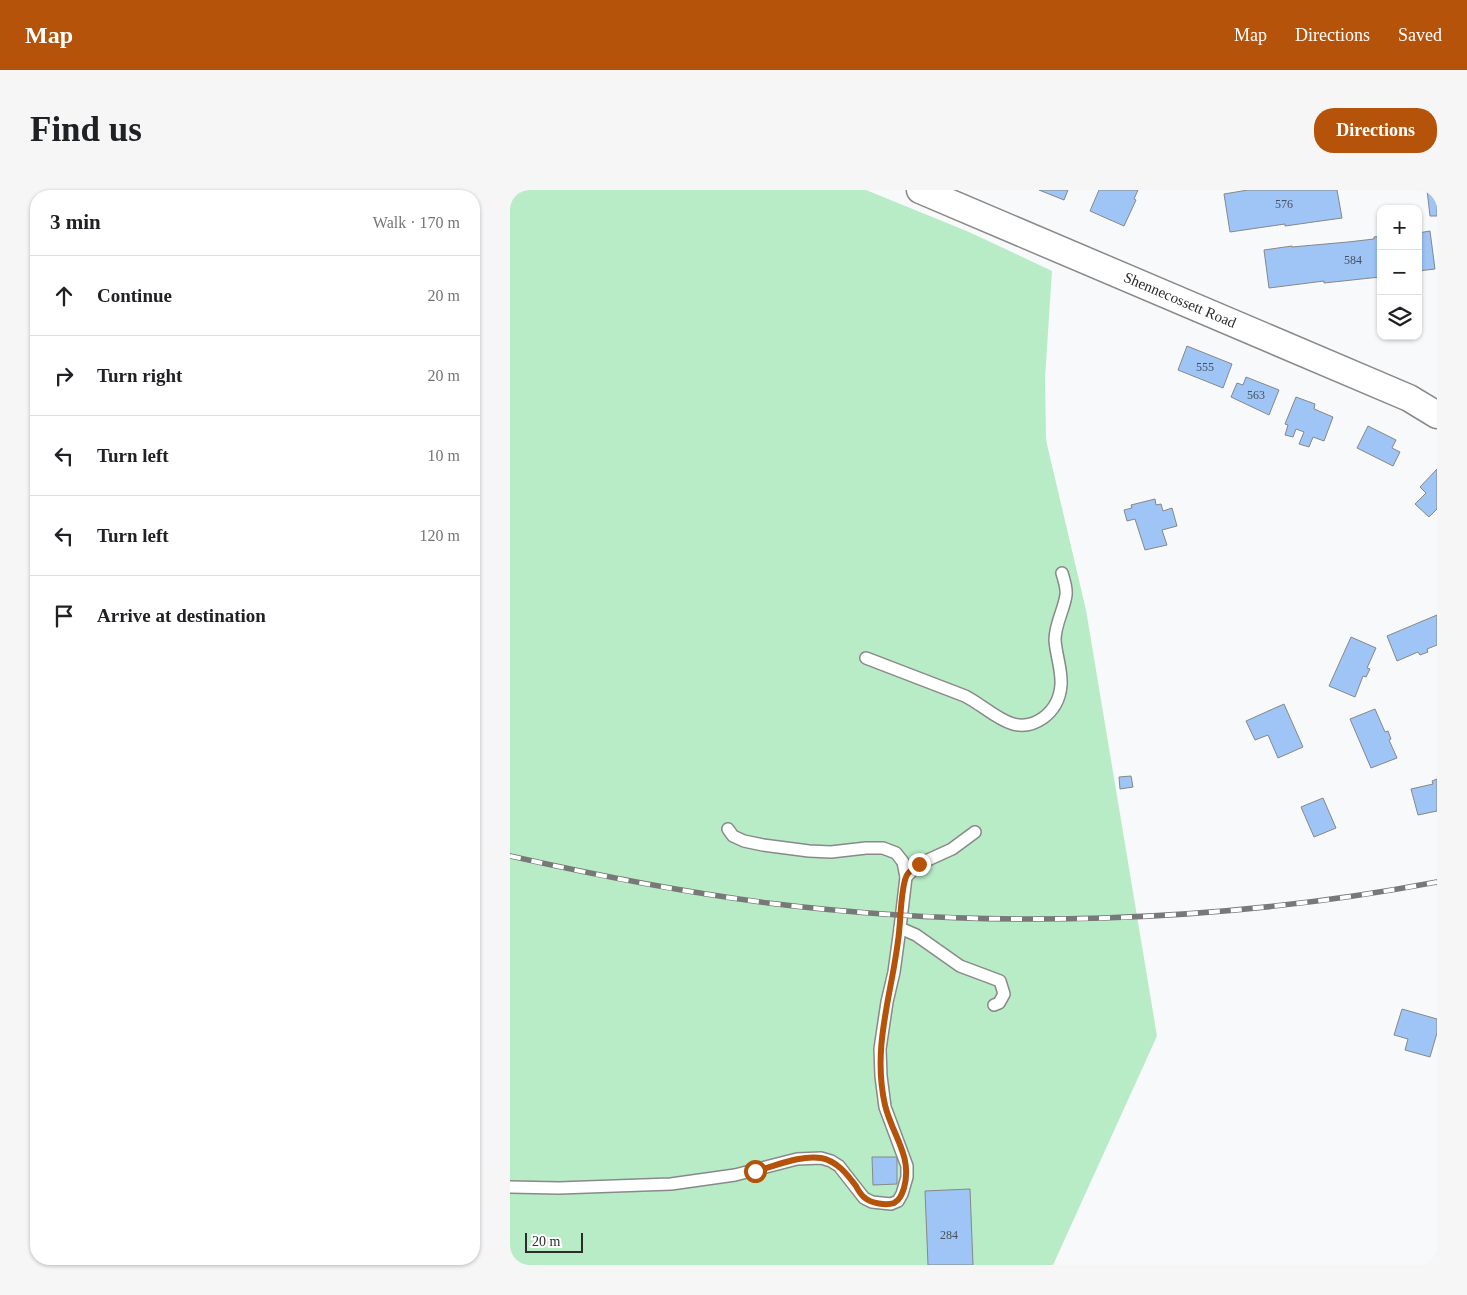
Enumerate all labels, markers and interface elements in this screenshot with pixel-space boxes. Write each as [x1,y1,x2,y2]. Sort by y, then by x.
text: Map [25,22,73,48]
text: Map [1234,25,1267,45]
text: Directions [1295,25,1370,45]
text: Saved [1398,25,1442,45]
button: Directions [1314,108,1437,153]
text: Find us [30,110,142,149]
house number: 576 [1275,197,1293,211]
map controls [1377,205,1422,340]
button: + [1377,205,1422,250]
text: 3 min [50,210,101,234]
text: Walk · 170 m [373,214,460,231]
button: − [1377,250,1422,295]
house number: 584 [1344,253,1362,267]
street label: Shennecossett Road [1121,269,1239,331]
icon: ahead [50,282,78,310]
text: Continue [97,285,172,306]
text: 20 m [428,287,460,304]
button: layers [1377,295,1422,340]
house number: 555 [1196,360,1214,374]
icon: right [50,362,78,390]
text: Turn right [97,365,182,386]
text: 20 m [428,367,460,384]
house number: 563 [1247,388,1265,402]
icon: left [50,442,78,470]
text: Turn left [97,445,169,466]
text: 10 m [428,447,460,464]
icon: left [50,522,78,550]
text: Turn left [97,525,169,546]
text: 120 m [420,527,460,544]
icon: arrive [50,602,78,630]
text: Arrive at destination [97,605,266,626]
route end [908,853,931,876]
route start [744,1160,767,1183]
house number: 284 [940,1228,958,1242]
scale bar [525,1230,582,1253]
text: 20 m [532,1234,560,1249]

